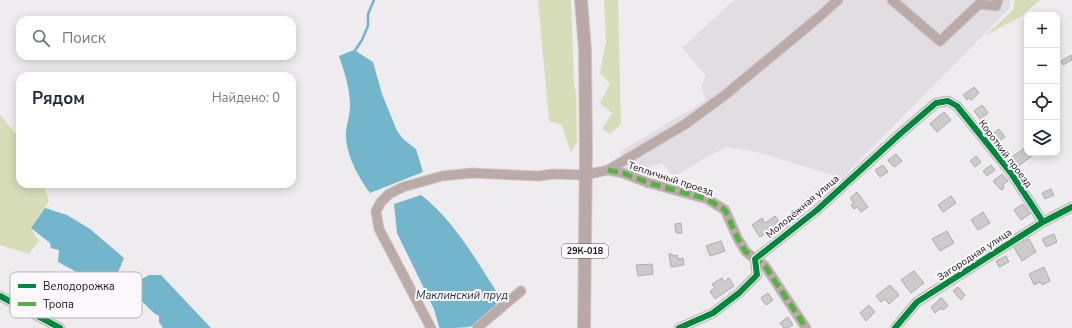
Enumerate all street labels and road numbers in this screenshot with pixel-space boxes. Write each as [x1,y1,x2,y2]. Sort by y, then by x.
street label: Короткий проезд [975,117,1035,190]
street label: Тепличный проезд [626,159,715,199]
street label: Молодёжная улица [763,172,842,242]
street label: Загородная улица [934,225,1015,284]
road number: 29К-018 [562,244,608,258]

